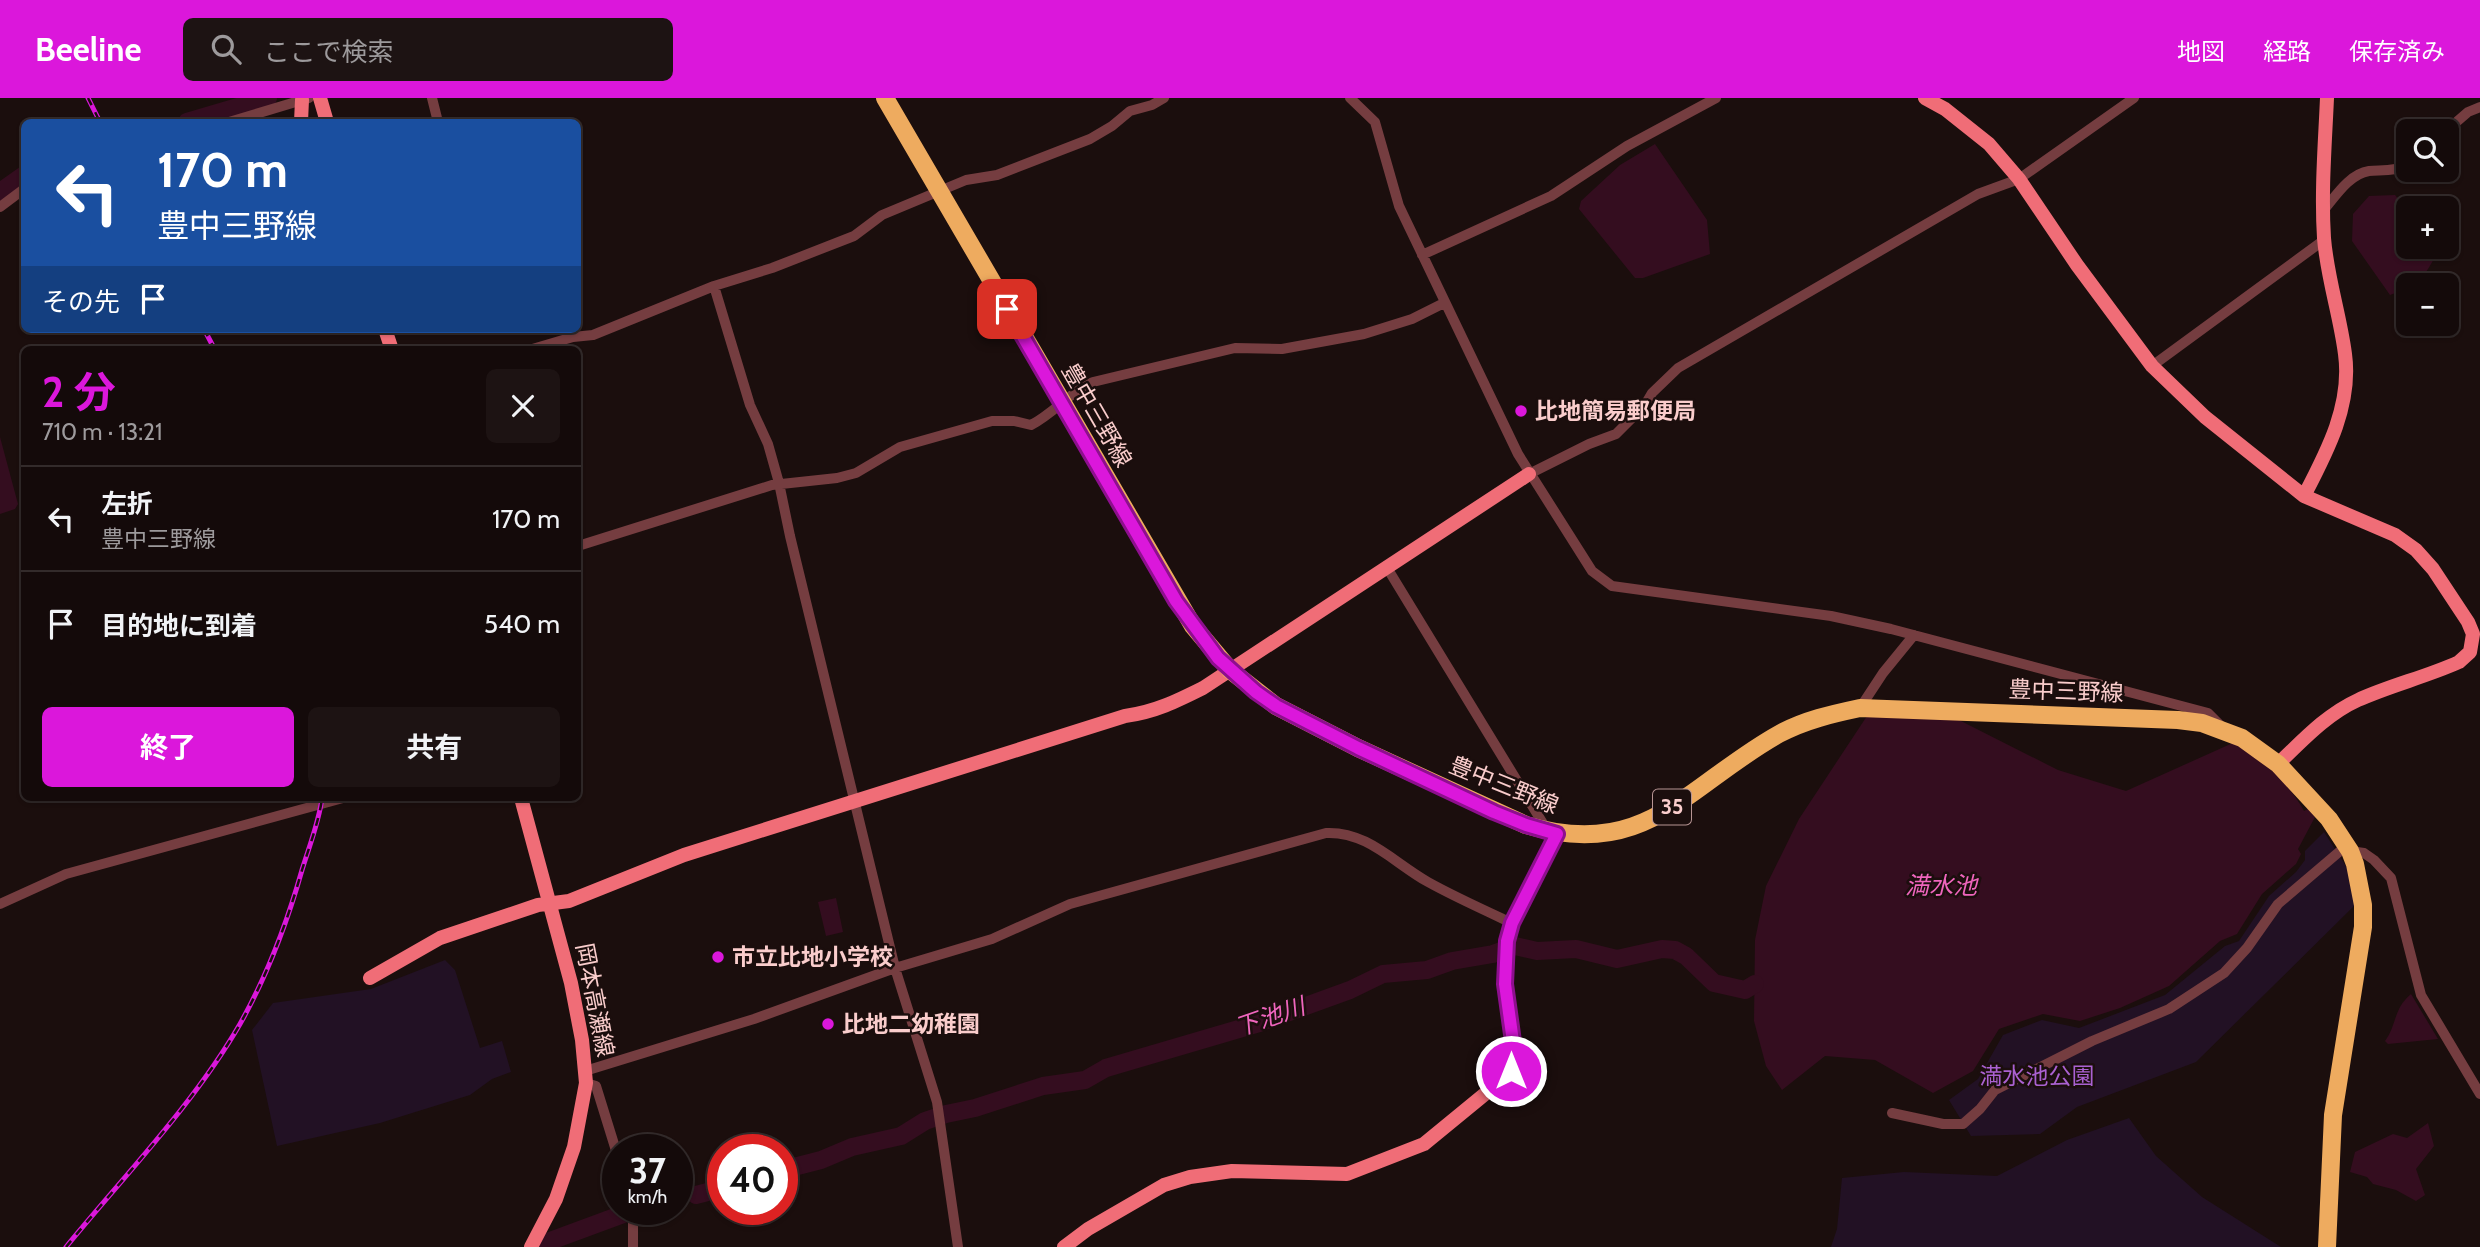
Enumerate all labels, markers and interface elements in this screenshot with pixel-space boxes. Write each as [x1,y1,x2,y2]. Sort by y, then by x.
search box [183,18,673,81]
text: Beeline [35,29,141,69]
icon: search [207,30,245,68]
text: ここで検索 [263,36,393,68]
text: 地図 [2177,37,2225,66]
text: 経路 [2263,37,2311,66]
text: 保存済み [2349,37,2445,66]
map controls [2396,119,2459,336]
button: search [2396,119,2459,182]
text: 170 m [157,140,288,199]
icon: left [42,147,133,238]
button: + [2396,196,2459,259]
text: 豊中三野線 [157,206,317,245]
button: − [2396,273,2459,336]
pin [977,279,1037,339]
icon: arrive [134,280,172,318]
text: その先 [42,286,120,318]
icon: arrive [988,290,1026,328]
street label: 豊中三野線 [1056,358,1138,472]
text: 2 分 [42,366,116,418]
button: close [486,369,560,443]
place label: 比地簡易郵便局 [1535,397,1696,425]
marker: 比地簡易郵便局 [1513,403,1529,419]
text: 710 m · 13:21 [42,418,163,446]
text: 左折 [101,488,153,520]
icon: left [42,500,80,538]
text: 170 m [492,503,560,535]
text: 豊中三野線 [101,525,216,553]
icon: arrive [42,605,80,643]
text: 540 m [484,608,560,640]
text: 目的地に到着 [101,610,257,642]
street label: 豊中三野線 [2008,675,2124,707]
button: 終了 [42,707,294,787]
button: 共有 [308,707,560,787]
street label: 豊中三野線 [1445,750,1563,820]
road number: 35 [1653,790,1691,824]
water label: 満水池 [1905,871,1979,900]
street label: 岡本高瀬線 [570,941,620,1059]
place label: 市立比地小学校 [732,943,893,971]
marker: 市立比地小学校 [710,949,726,965]
water label: 下池川 [1231,990,1311,1042]
place label: 比地二幼稚園 [842,1010,980,1038]
marker: 比地二幼稚園 [820,1016,836,1032]
position arrow [1474,1034,1548,1108]
park label: 満水池公園 [1980,1062,2095,1090]
speed limit sign: 40 [707,1134,798,1225]
text: 37 [629,1149,666,1192]
text: km/h [628,1186,667,1208]

